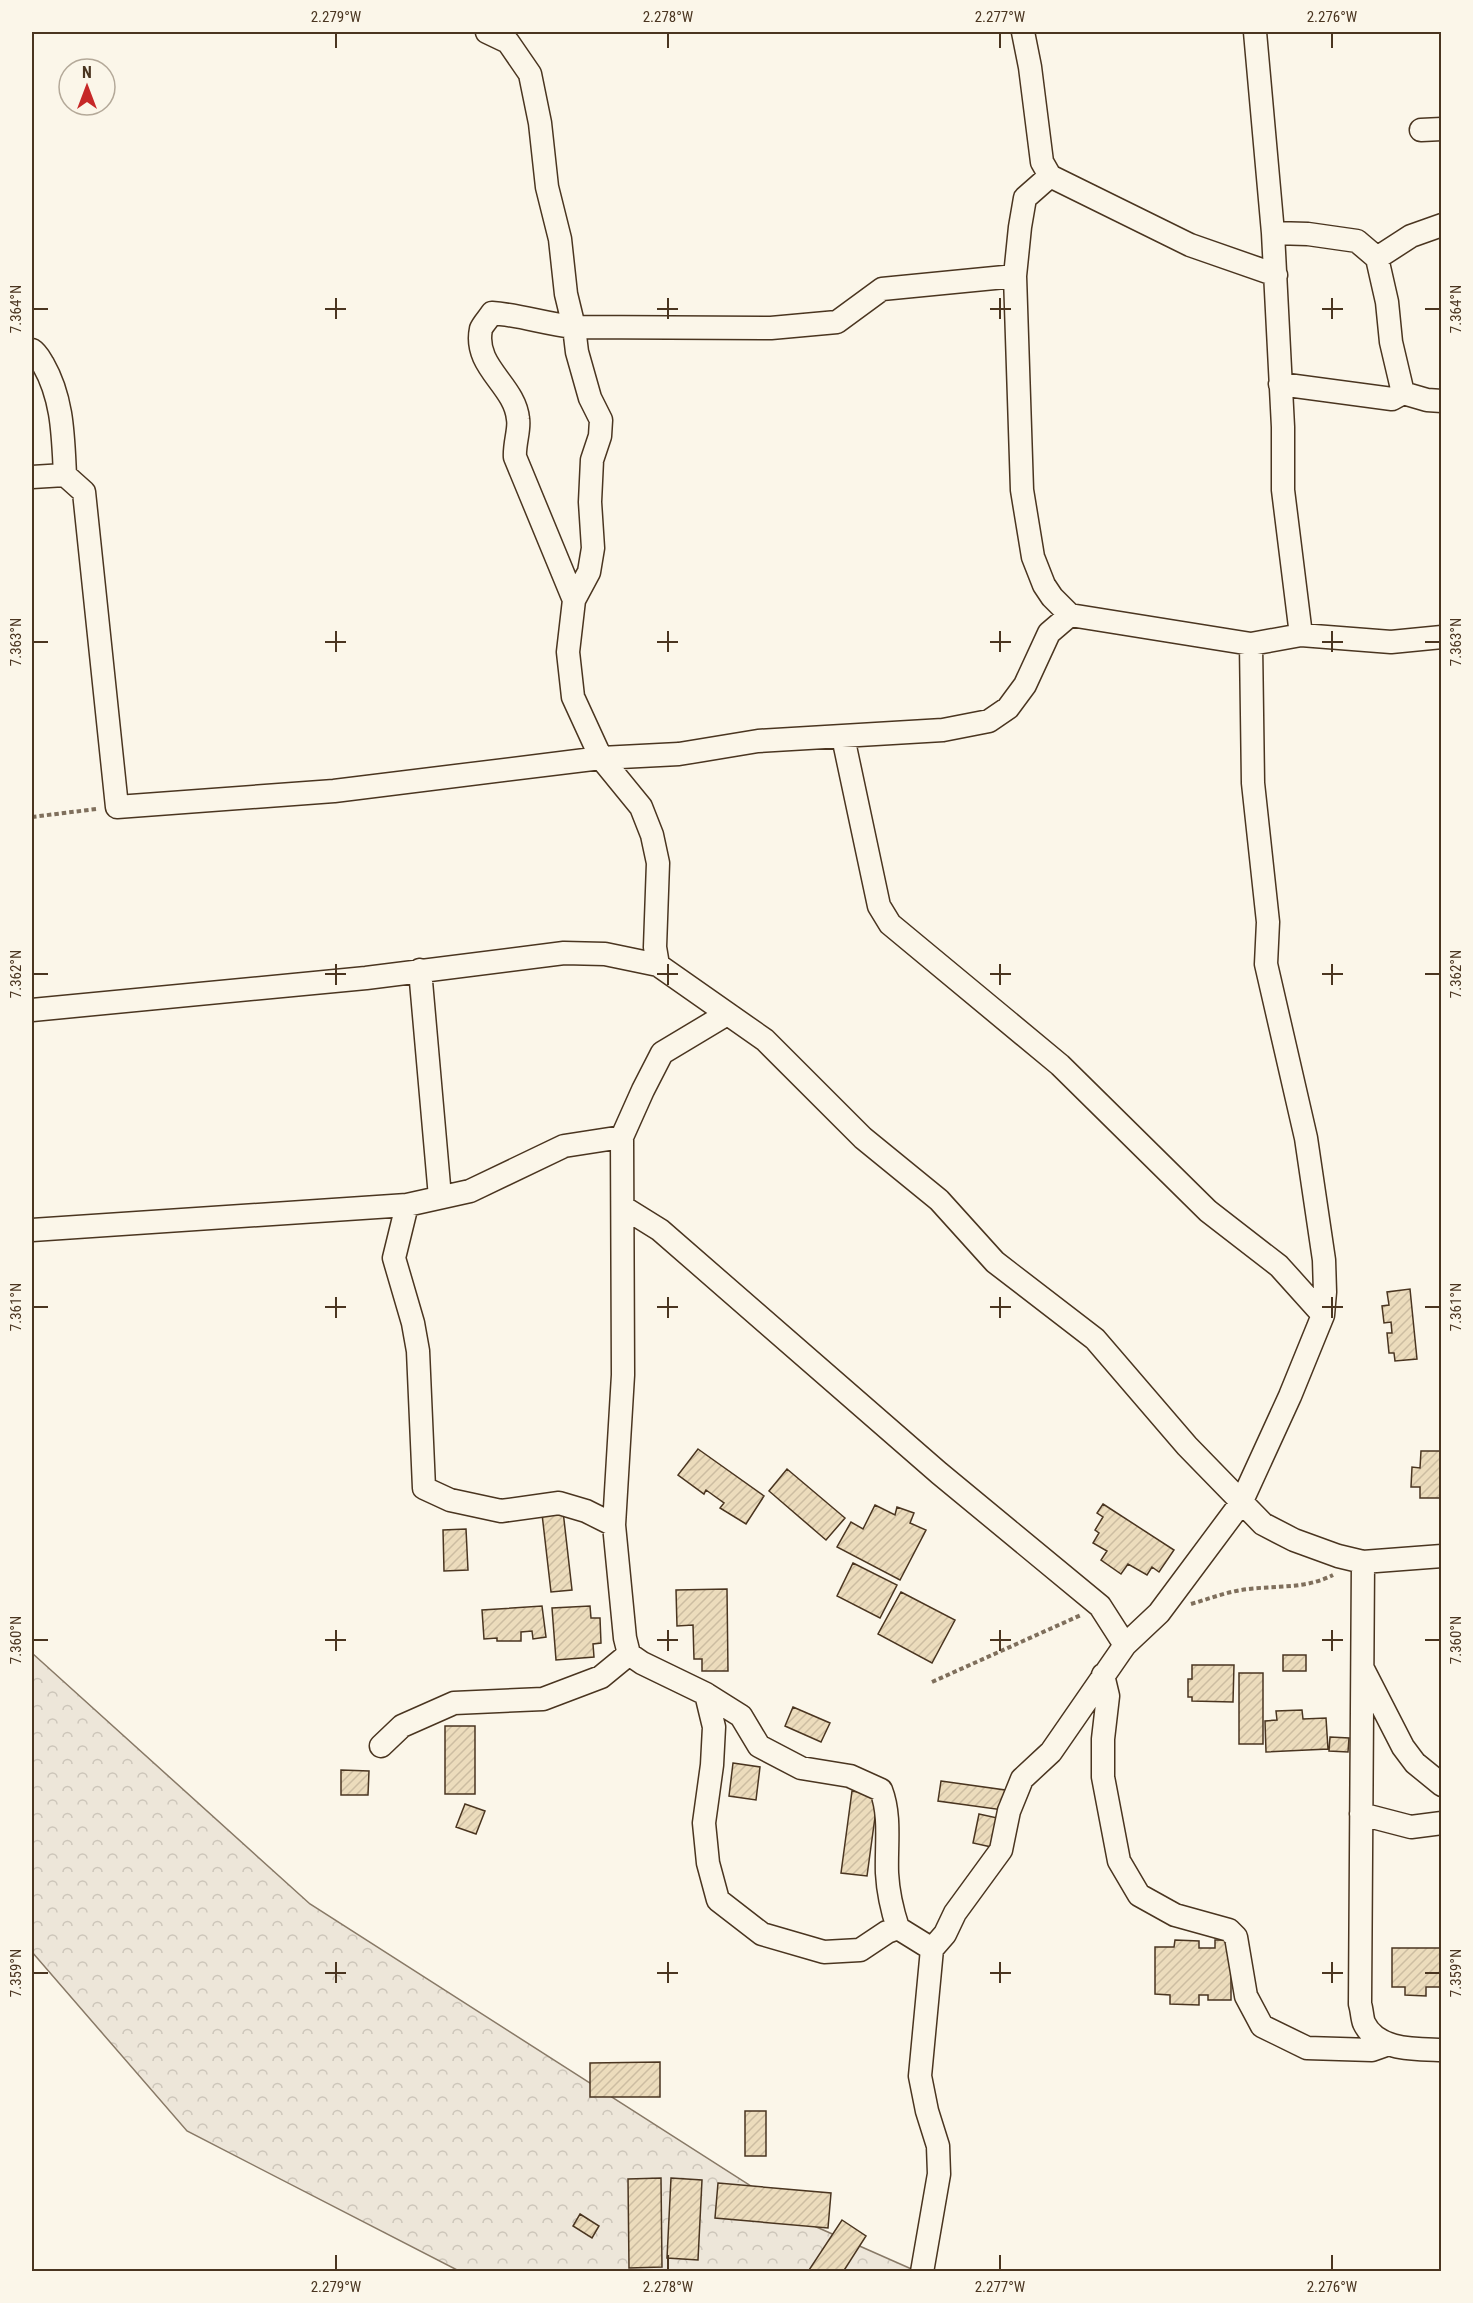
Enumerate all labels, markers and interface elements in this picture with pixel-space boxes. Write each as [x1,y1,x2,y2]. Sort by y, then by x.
text: 2.279°W [311,8,362,26]
text: 2.278°W [643,8,694,26]
text: 2.277°W [975,8,1026,26]
text: 2.276°W [1307,8,1358,26]
north arrow [57,57,117,117]
text: N [82,63,92,82]
text: 7.364°N [7,285,25,333]
text: 7.364°N [1447,285,1465,333]
text: 7.363°N [7,618,25,666]
text: 7.363°N [1447,618,1465,666]
text: 7.362°N [7,950,25,998]
text: 7.362°N [1447,950,1465,998]
text: 7.361°N [7,1283,25,1331]
text: 7.361°N [1447,1283,1465,1331]
text: 7.360°N [7,1616,25,1664]
text: 7.360°N [1447,1616,1465,1664]
text: 7.359°N [7,1949,25,1997]
text: 7.359°N [1447,1949,1465,1997]
text: 2.279°W [311,2278,362,2296]
text: 2.278°W [643,2278,694,2296]
text: 2.277°W [975,2278,1026,2296]
text: 2.276°W [1307,2278,1358,2296]

